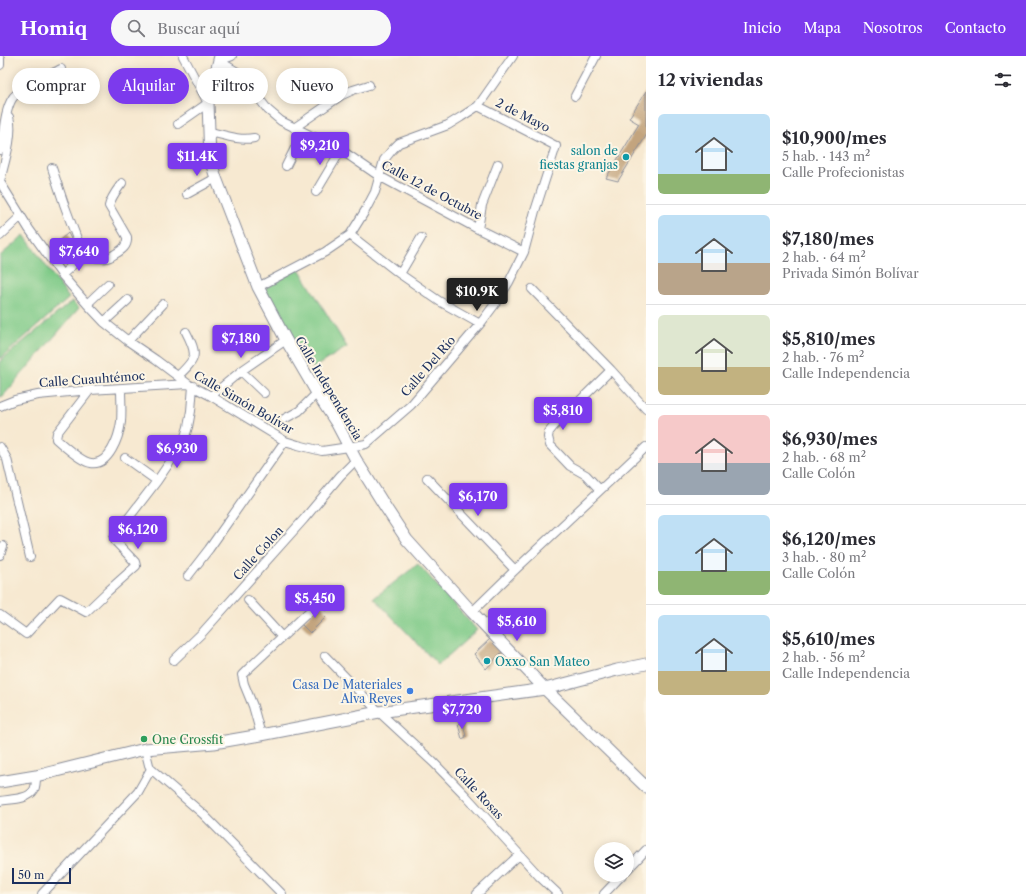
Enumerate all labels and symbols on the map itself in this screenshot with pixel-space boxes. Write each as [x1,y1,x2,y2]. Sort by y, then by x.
street label: 2 de Mayo [493,95,553,135]
pin: $9,210 [287,132,353,166]
pin: $11.4K [164,143,230,177]
place label: salon de fiestas granjas [539,143,618,172]
marker: salon de fiestas granjas [621,152,631,162]
street label: Calle 12 de Octubre [379,157,485,223]
pin: $7,640 [46,238,112,272]
pin: $10.9K [444,278,510,312]
pin: $7,180 [208,325,274,359]
street label: Calle Independencia [292,333,366,443]
street label: Calle Del Río [398,333,458,399]
street label: Calle Simón Bolívar [191,367,297,437]
street label: Calle Cuauhtémoc [38,368,146,390]
pin: $5,810 [530,397,596,431]
pin: $6,930 [144,435,210,469]
pin: $6,170 [445,483,511,517]
pin: $6,120 [105,516,171,550]
street label: Calle Colon [230,522,287,583]
pin: $5,450 [282,585,348,619]
pin: $5,610 [484,608,550,642]
place label: Oxxo San Mateo [495,654,590,669]
marker: Oxxo San Mateo [482,656,492,666]
place label: Casa De Materiales Alva Reyes [292,677,402,706]
marker: Casa De Materiales Alva Reyes [405,686,415,696]
pin: $7,720 [429,696,495,730]
place label: One Crossfit [152,732,224,747]
marker: One Crossfit [139,734,149,744]
street label: Calle Rosas [451,764,507,822]
scale bar [12,866,71,885]

